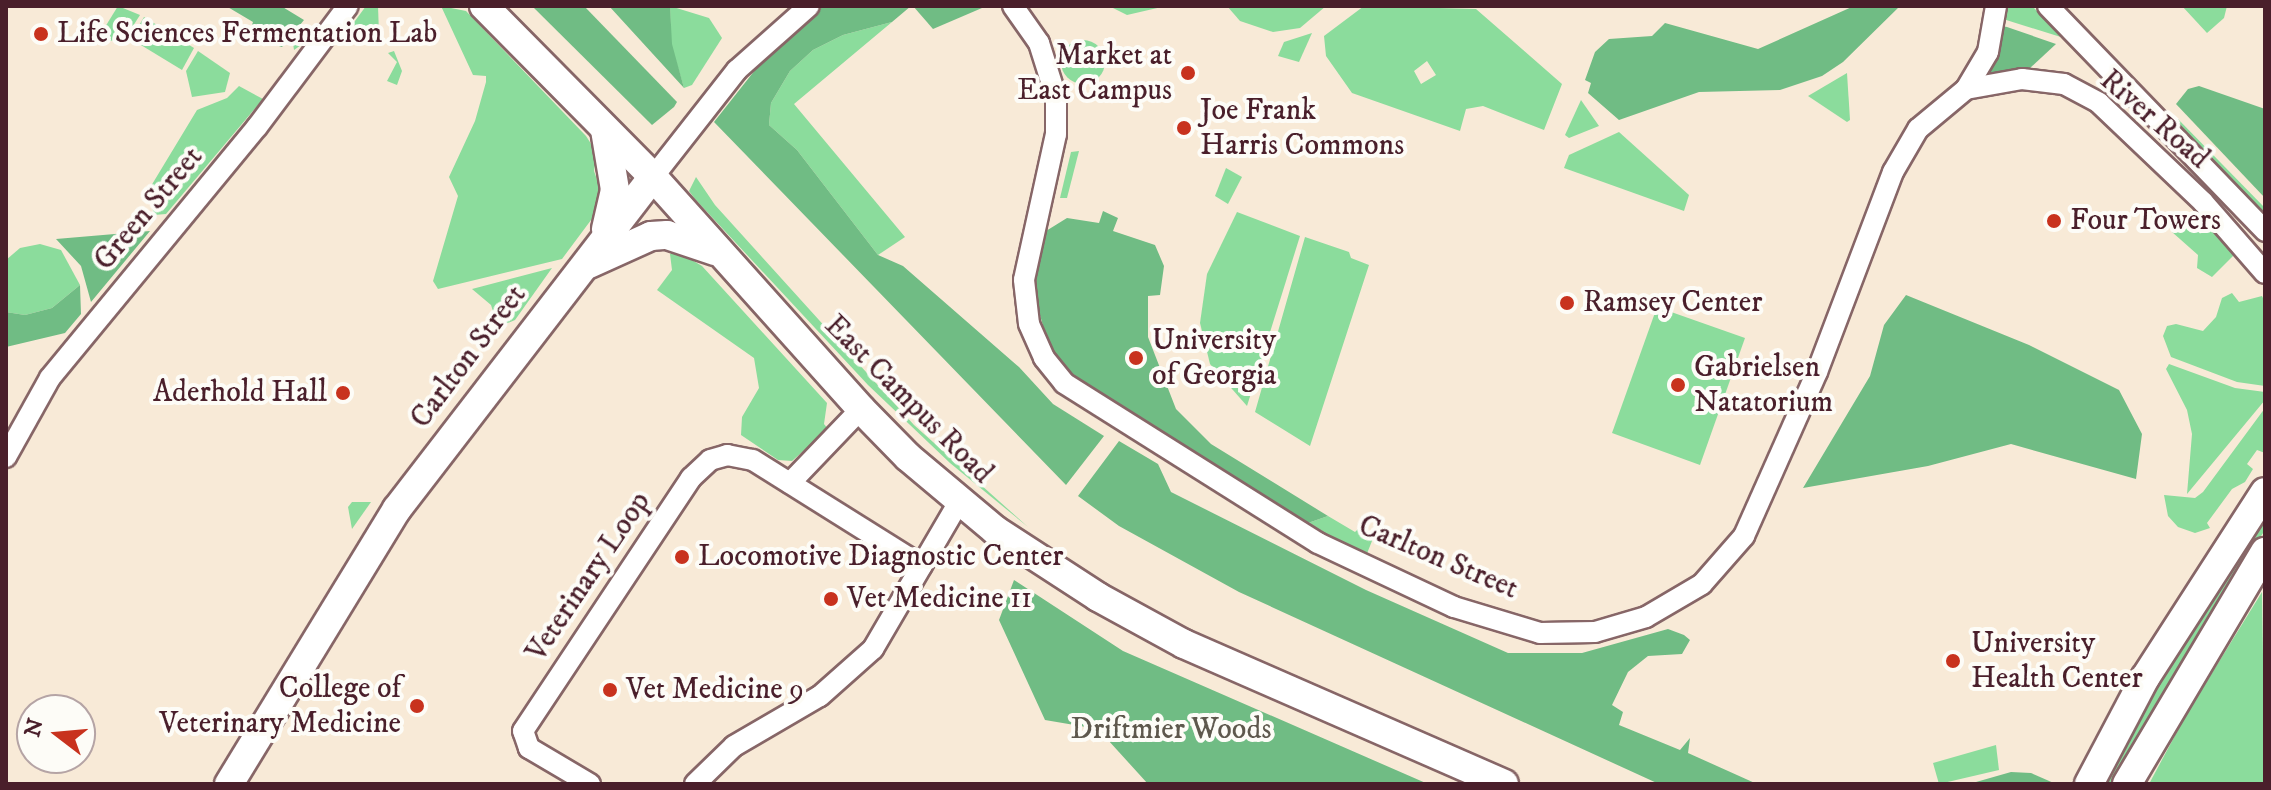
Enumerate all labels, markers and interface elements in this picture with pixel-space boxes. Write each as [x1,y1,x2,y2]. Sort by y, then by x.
place label: Life Sciences Fermentation Lab [57,16,437,52]
marker: Life Sciences Fermentation Lab [32,25,50,43]
place label: Market at East Campus [1017,38,1172,108]
street label: River Road [2092,63,2216,177]
marker: Market at East Campus [1179,64,1197,82]
place label: Joe Frank Harris Commons [1200,93,1404,164]
marker: Joe Frank Harris Commons [1175,119,1193,137]
street label: Green Street [87,140,211,278]
place label: Four Towers [2070,203,2221,239]
marker: Four Towers [2045,212,2063,230]
street label: Carlton Street [404,278,534,436]
place label: Ramsey Center [1583,285,1762,321]
marker: Ramsey Center [1558,294,1576,312]
street label: East Campus Road [816,308,1000,492]
place label: University of Georgia [1152,323,1277,394]
marker: University of Georgia [1127,349,1145,367]
place label: Gabrielsen Natatorium [1694,350,1833,420]
place label: Aderhold Hall [153,375,327,411]
marker: Gabrielsen Natatorium [1669,376,1687,394]
marker: Aderhold Hall [334,384,352,402]
street label: Veterinary Loop [519,485,659,669]
street label: Carlton Street [1353,508,1523,608]
place label: Locomotive Diagnostic Center [698,539,1063,575]
marker: Locomotive Diagnostic Center [673,548,691,566]
place label: Vet Medicine 11 [847,581,1032,617]
marker: Vet Medicine 11 [822,590,840,608]
place label: University Health Center [1971,626,2143,696]
marker: University Health Center [1942,650,1964,672]
place label: College of Veterinary Medicine [159,671,401,742]
place label: Vet Medicine 9 [626,672,804,708]
marker: Vet Medicine 9 [601,681,619,699]
north arrow [16,694,96,774]
marker: College of Veterinary Medicine [408,697,426,715]
park label: Driftmier Woods [1071,712,1271,748]
text: N [19,715,50,740]

